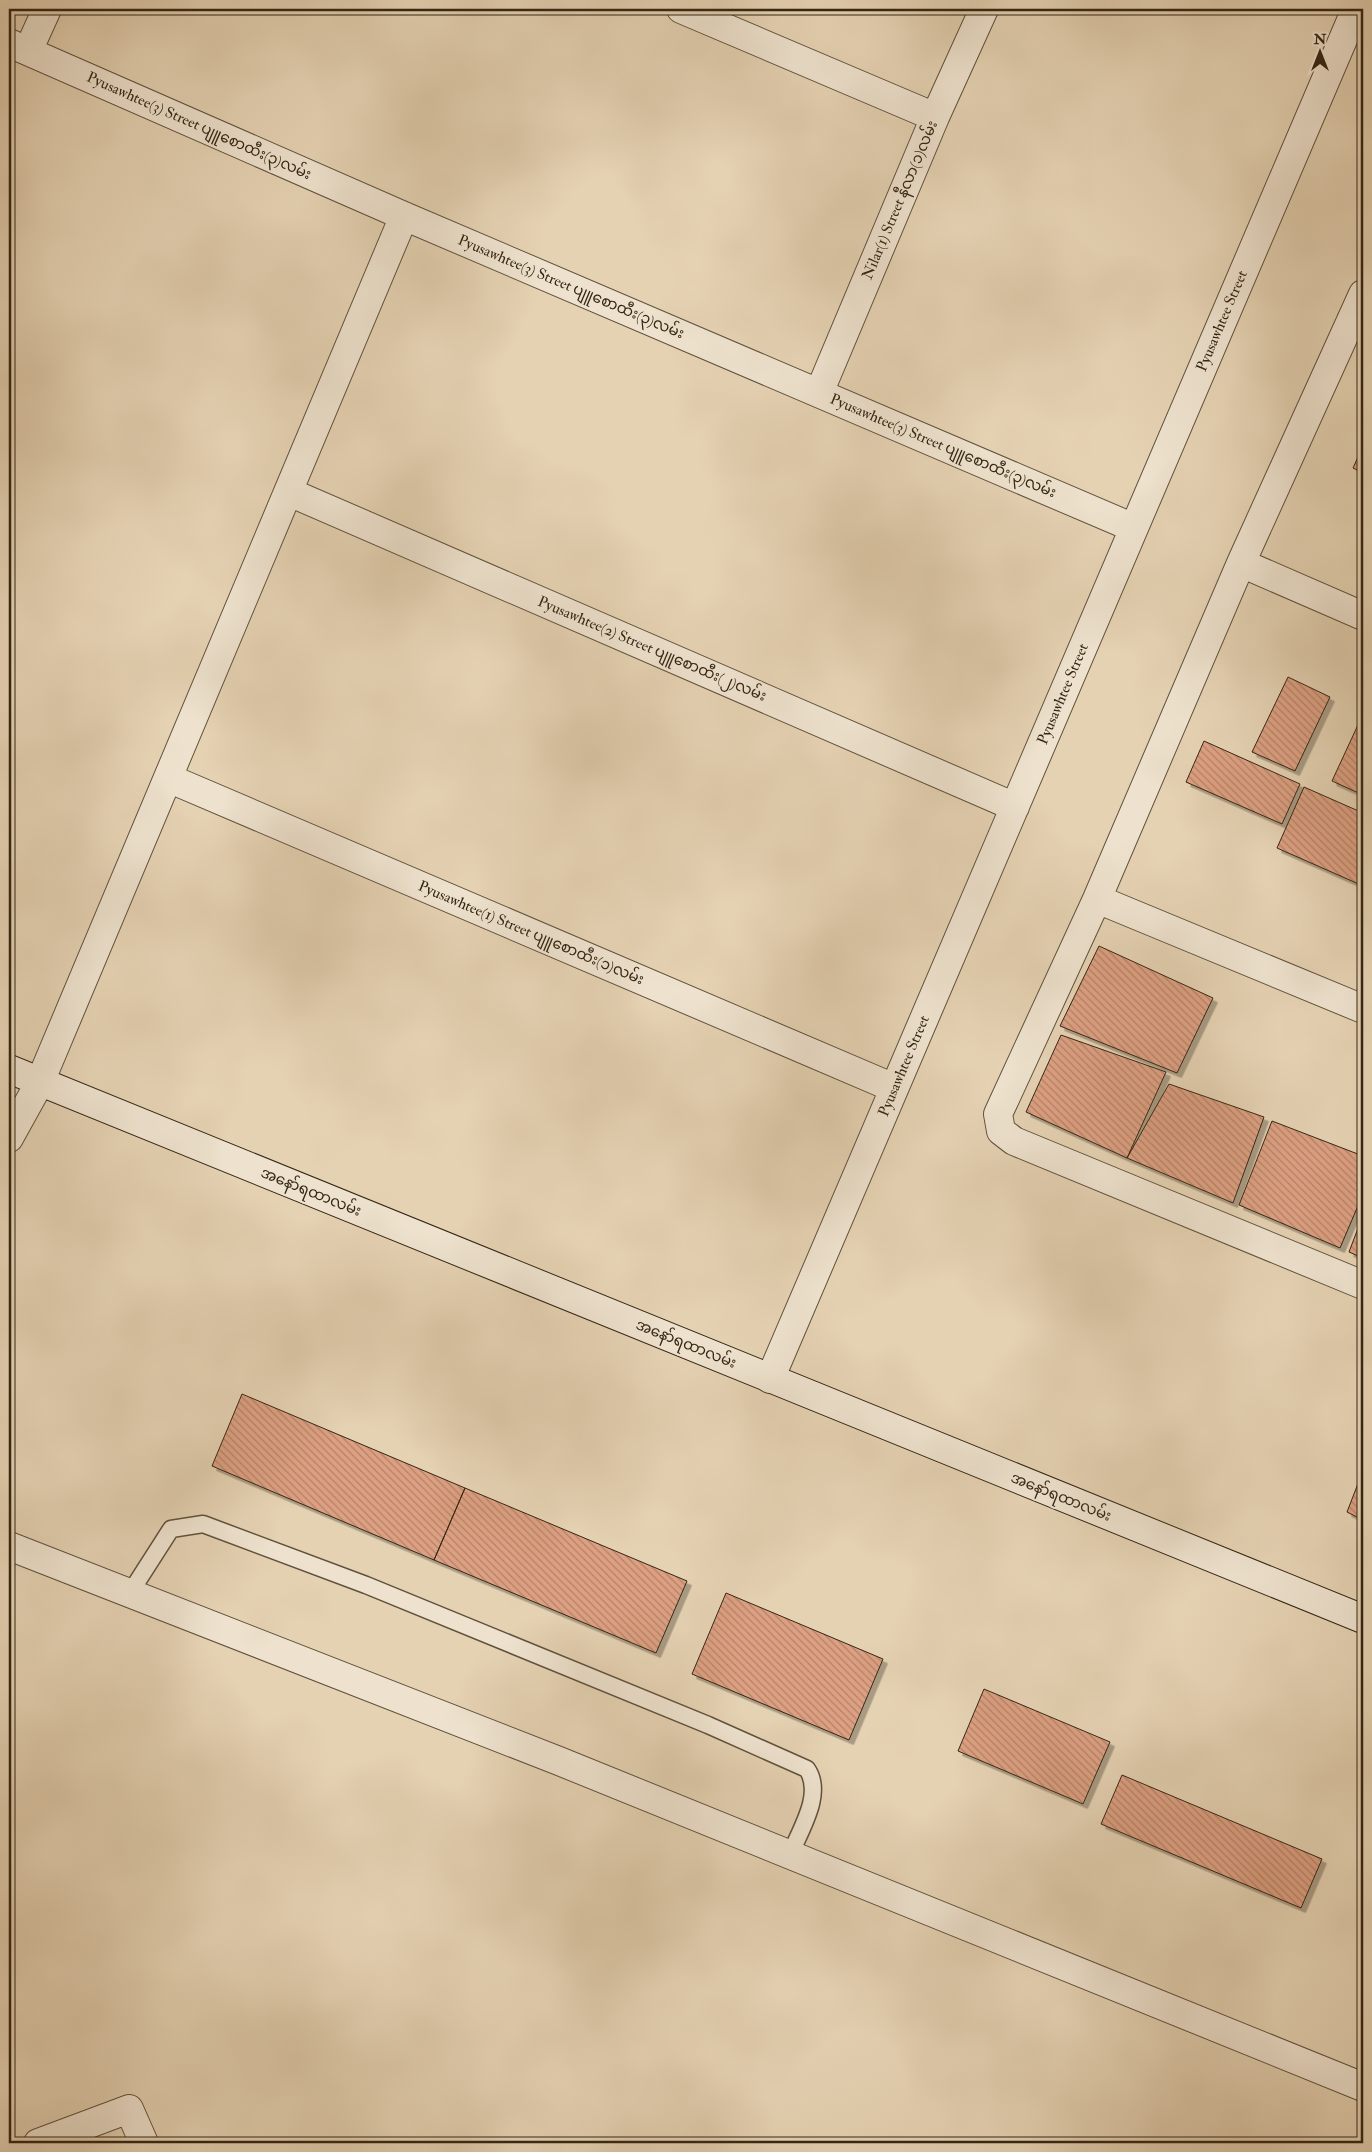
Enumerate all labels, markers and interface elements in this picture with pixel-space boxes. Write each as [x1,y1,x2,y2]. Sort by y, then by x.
north arrow [1294,28,1344,78]
text: N [1313,31,1327,48]
street label: Pyusawhtee(3) Street ပျူစောထီး(၃)လမ်း [83,67,315,186]
street label: Nilar(1) Street နီလာ(၁)လမ်း [857,117,944,283]
street label: Pyusawhtee(3) Street ပျူစောထီး(၃)လမ်း [454,230,687,345]
street label: Pyusawhtee Street [1192,267,1252,374]
street label: Pyusawhtee(3) Street ပျူစောထီး(၃)လမ်း [826,389,1059,504]
street label: Pyusawhtee(2) Street ပျူစောထီး(၂)လမ်း [534,591,770,708]
street label: Pyusawhtee Street [1033,640,1093,747]
street label: Pyusawhtee(1) Street ပျူစောထီး(၁)လမ်း [414,876,647,991]
street label: Pyusawhtee Street [874,1012,934,1119]
street label: အနော်ရထာလမ်း [257,1162,365,1223]
street label: အနော်ရထာလမ်း [632,1314,740,1375]
street label: အနော်ရထာလမ်း [1007,1467,1115,1528]

